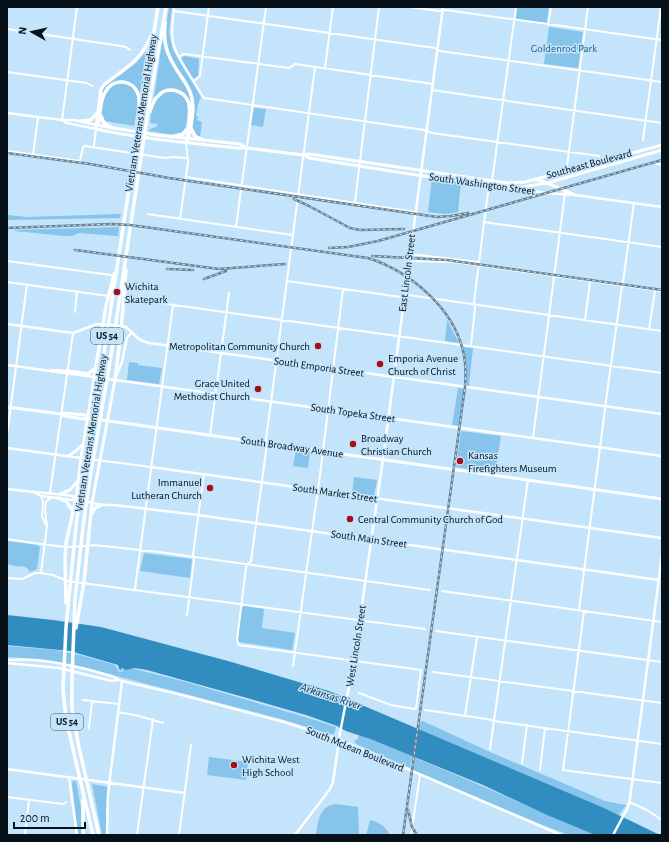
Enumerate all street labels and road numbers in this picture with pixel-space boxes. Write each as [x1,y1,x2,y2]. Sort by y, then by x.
street label: Vietnam Veterans Memorial Highway [123,33,159,193]
street label: Southeast Boulevard [545,147,633,181]
street label: South Washington Street [428,171,536,197]
street label: East Lincoln Street [397,233,417,312]
road number: US 54 [91,328,123,344]
street label: Vietnam Veterans Memorial Highway [73,353,109,513]
street label: South Emporia Street [273,355,365,379]
street label: South Topeka Street [310,402,397,424]
street label: South Broadway Avenue [240,434,344,460]
street label: South Market Street [292,482,378,504]
street label: South Main Street [330,528,408,550]
street label: West Lincoln Street [344,604,368,688]
road number: US 54 [51,714,83,730]
street label: South McLean Boulevard [304,724,406,774]

